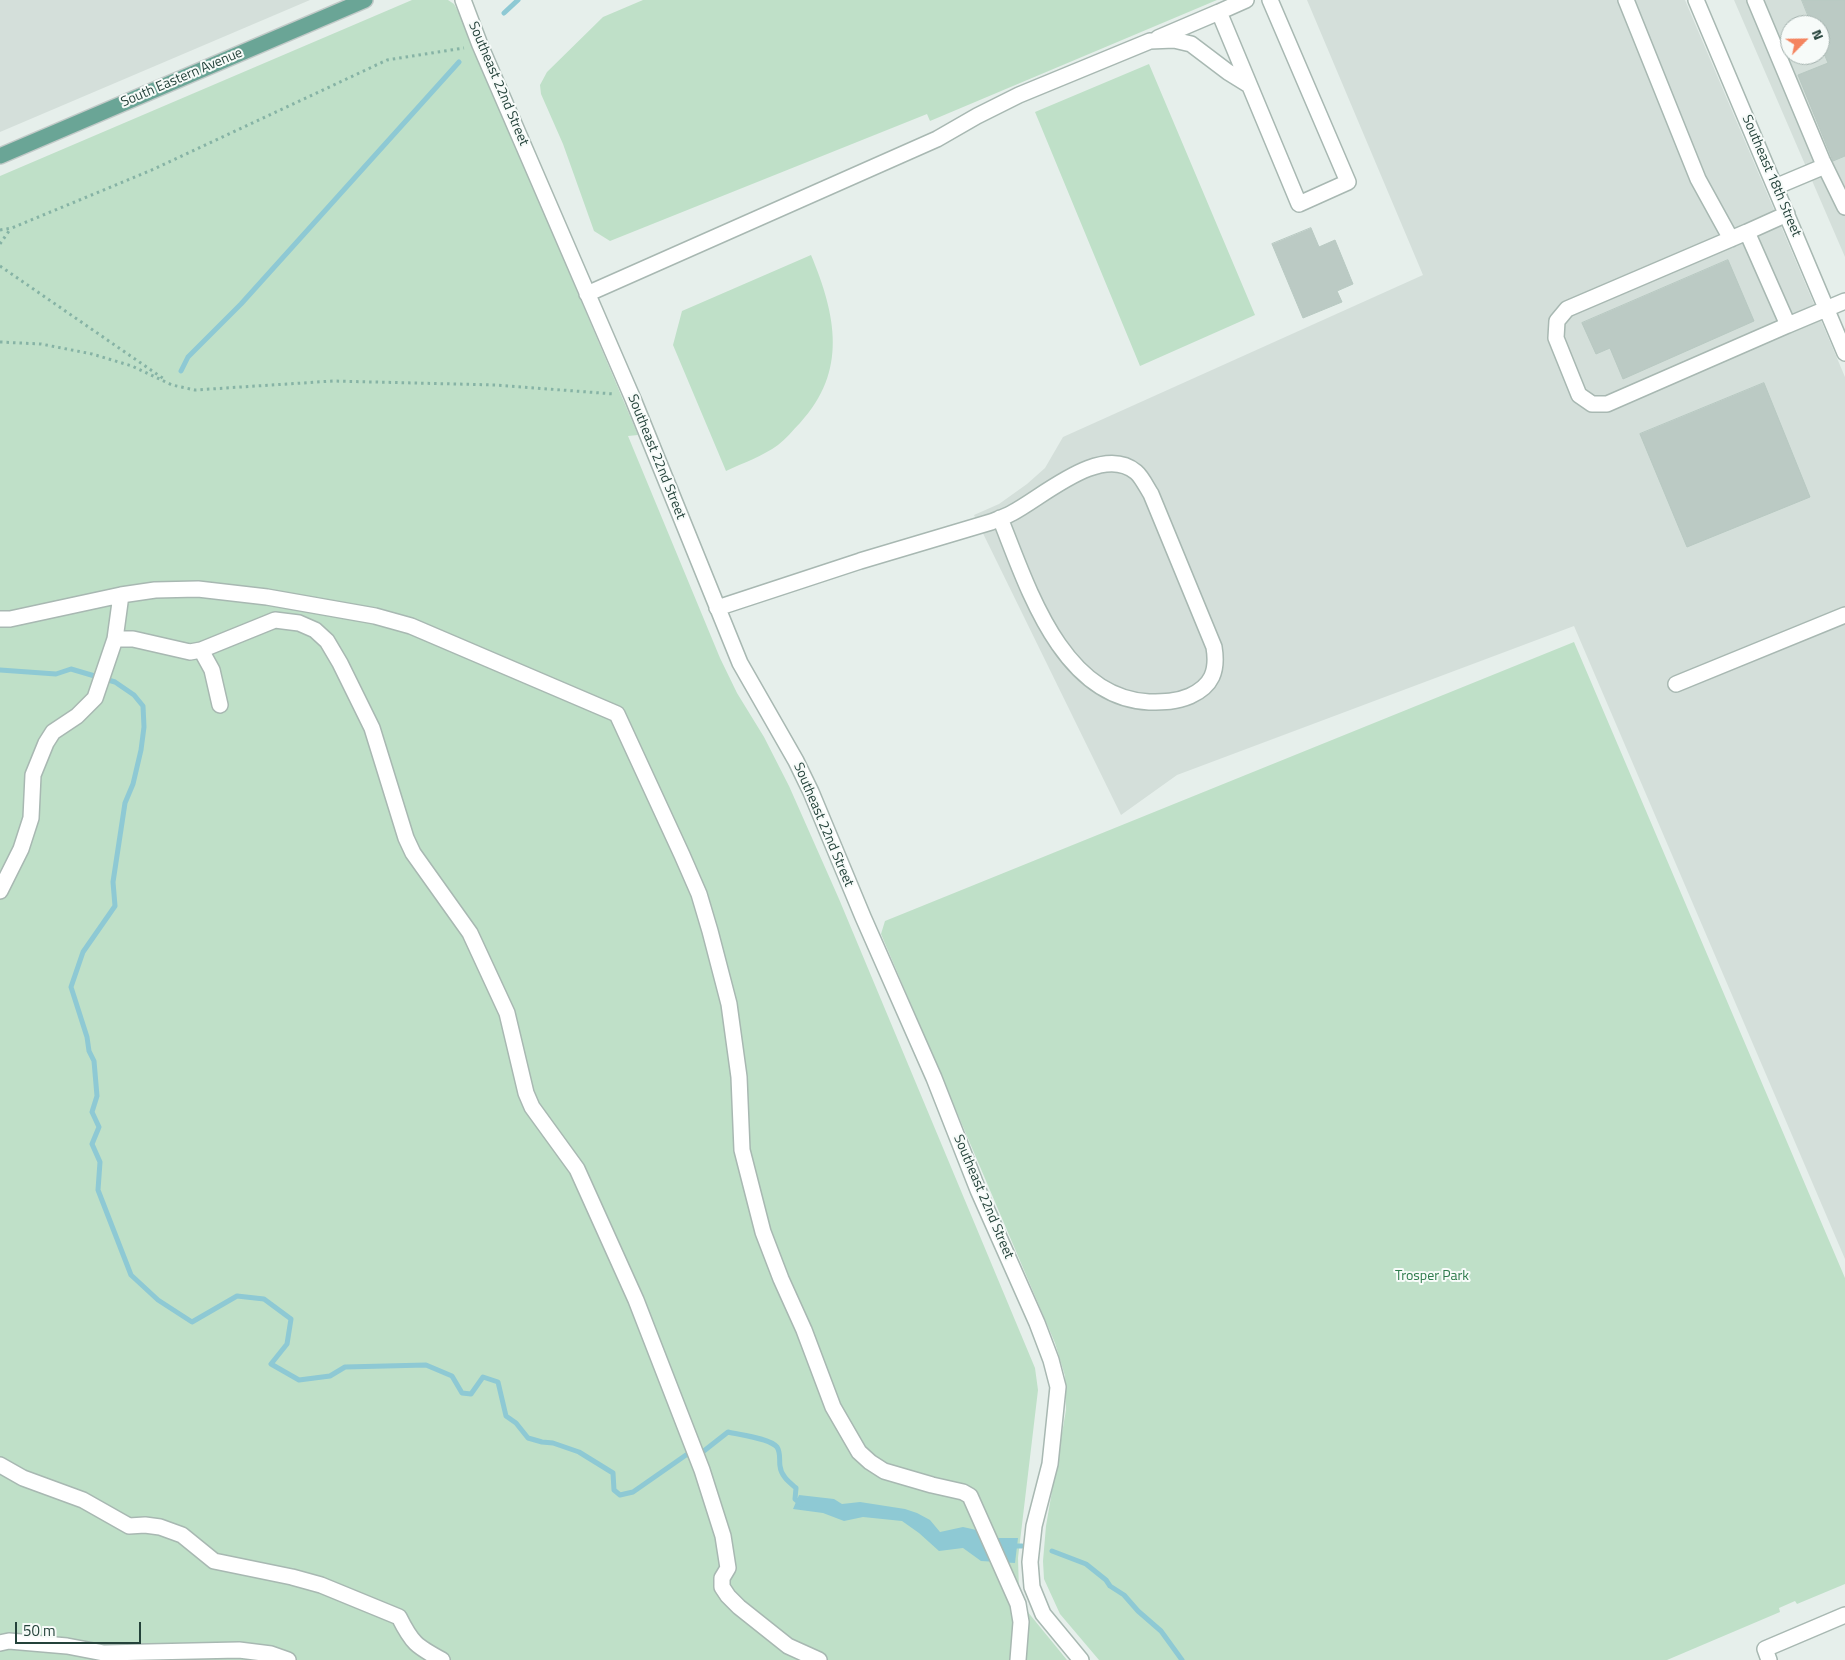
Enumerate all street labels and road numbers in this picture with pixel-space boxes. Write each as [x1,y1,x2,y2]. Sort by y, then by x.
street label: Southeast 22nd Street [464,19,532,149]
street label: South Eastern Avenue [119,45,245,111]
street label: Southeast 18th Street [1738,113,1804,239]
street label: Southeast 22nd Street [623,392,689,522]
street label: Southeast 22nd Street [789,760,857,890]
street label: Southeast 22nd Street [949,1132,1017,1262]

